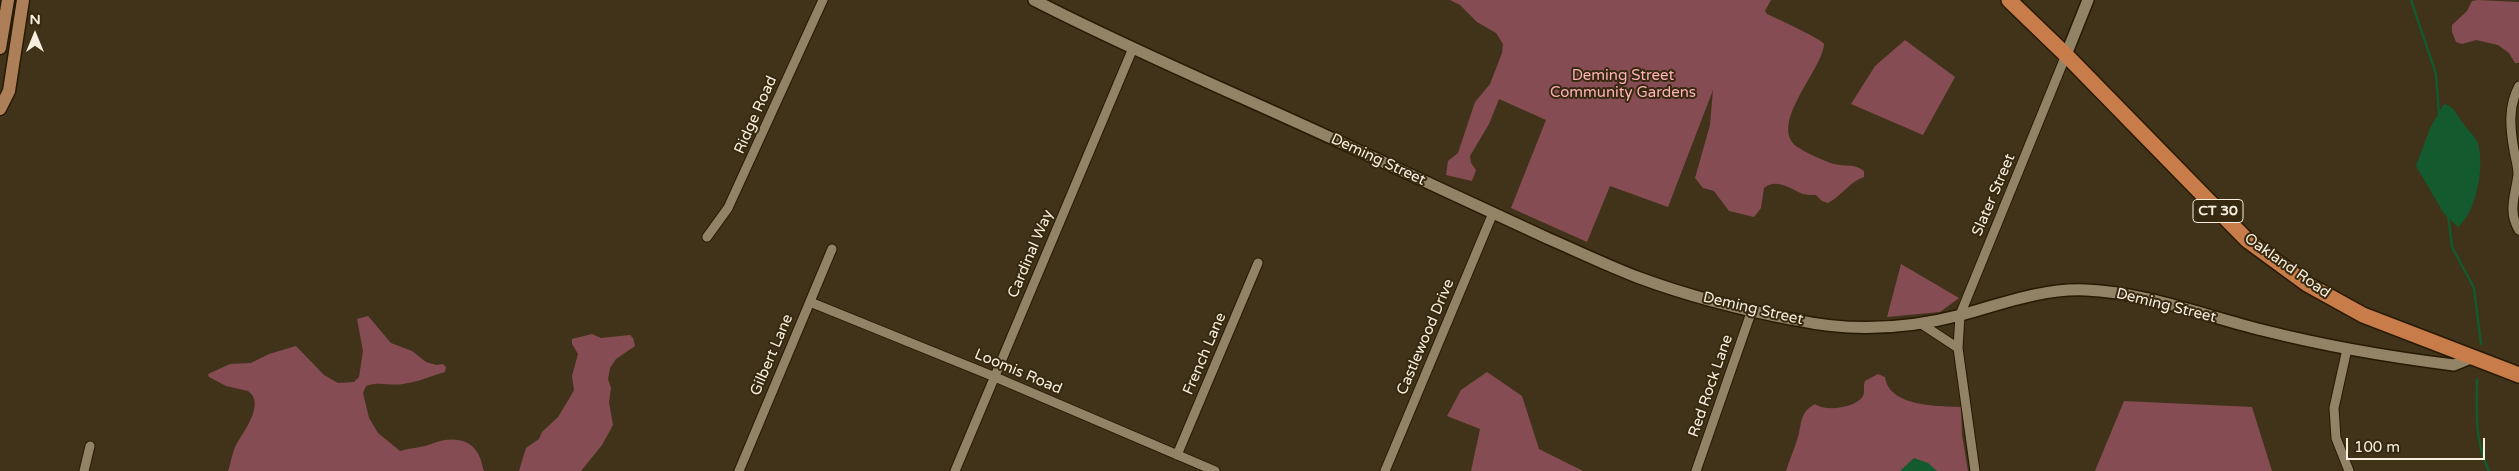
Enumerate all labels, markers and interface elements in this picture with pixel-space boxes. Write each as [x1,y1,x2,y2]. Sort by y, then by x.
north arrow [10,10,60,60]
text: N [29,11,41,28]
park label: Deming Street Community Gardens [1550,67,1696,102]
street label: Ridge Road [731,73,781,157]
street label: Deming Street [1328,130,1428,190]
street label: Slater Street [1969,151,2019,239]
road number: CT 30 [2193,200,2243,222]
street label: Cardinal Way [1004,207,1058,301]
street label: Oakland Road [2240,230,2334,302]
street label: Castlewood Drive [1393,276,1459,398]
street label: Deming Street [2114,285,2218,327]
street label: Deming Street [1701,289,1805,329]
street label: French Lane [1180,310,1230,398]
street label: Gilbert Lane [747,312,797,398]
street label: Red Rock Lane [1685,332,1737,440]
street label: Loomis Road [972,346,1064,398]
scale bar [2349,428,2488,460]
text: 100 m [2354,438,2400,456]

